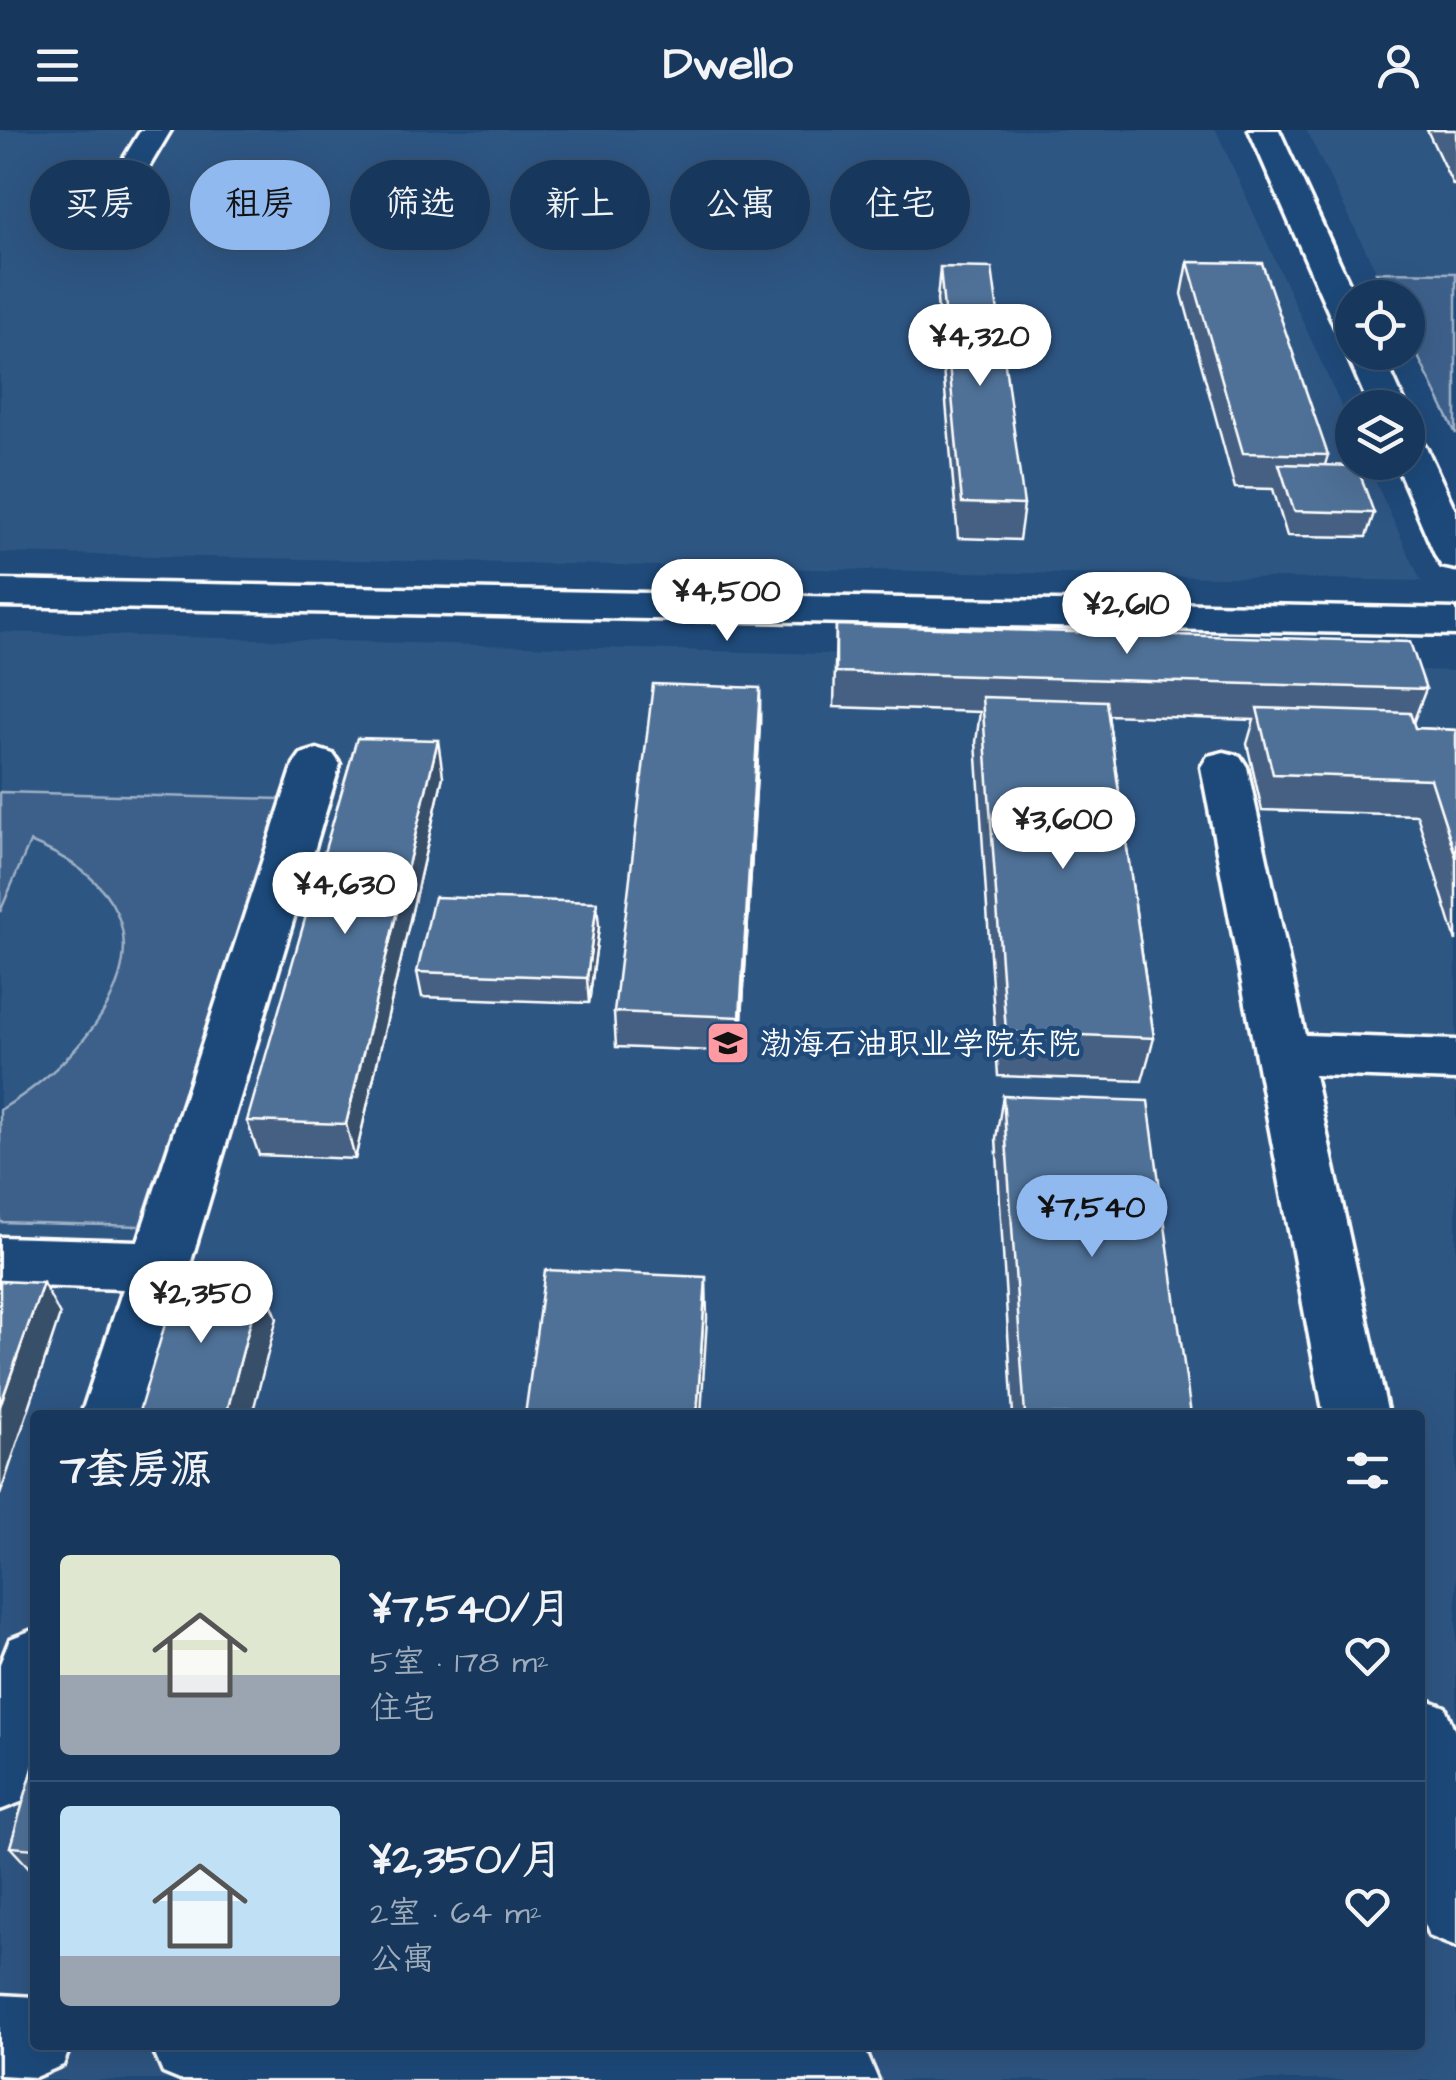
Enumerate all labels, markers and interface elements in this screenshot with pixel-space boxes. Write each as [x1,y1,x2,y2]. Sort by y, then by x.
text: Dwello [663,34,793,96]
icon: menu [30,38,85,93]
icon: person [1371,38,1426,93]
chip: 买房 [30,160,170,250]
chip: 租房 [190,160,330,250]
chip: 筛选 [350,160,490,250]
chip: 新上 [510,160,650,250]
chip: 公寓 [670,160,810,250]
chip: 住宅 [830,160,970,250]
map controls [1335,280,1425,480]
button: locate [1335,280,1425,370]
pin: ¥4,320 [899,304,1061,389]
text: ¥4,320 [930,314,1030,359]
button: layers [1335,390,1425,480]
pin: ¥4,500 [646,559,808,644]
text: ¥4,500 [673,569,781,614]
pin: ¥2,610 [1046,572,1208,657]
text: ¥2,610 [1084,582,1170,627]
pin: ¥3,600 [982,787,1144,872]
text: ¥3,600 [1013,797,1113,842]
pin: ¥4,630 [264,852,426,937]
text: ¥4,630 [294,862,396,907]
school or university icon: 渤海石油职业学院东院 [705,1020,751,1066]
place label: 渤海石油职业学院东院 [760,1022,1080,1067]
pin: ¥7,540 [1011,1175,1173,1260]
text: ¥7,540 [1038,1185,1146,1230]
pin: ¥2,350 [120,1261,282,1346]
text: ¥2,350 [151,1271,251,1316]
text: 7套房源 [60,1442,212,1500]
icon: filters [1340,1443,1395,1498]
text: ¥7,540/月 [370,1581,572,1639]
icon: home [140,1595,260,1715]
icon: heart [1340,1628,1395,1683]
text: 5室 · 178 m² [370,1640,549,1685]
text: 住宅 [370,1686,434,1731]
text: ¥2,350/月 [370,1832,563,1890]
icon: home [140,1846,260,1966]
icon: heart [1340,1879,1395,1934]
text: 2室 · 64 m² [370,1891,542,1936]
text: 公寓 [370,1937,434,1982]

